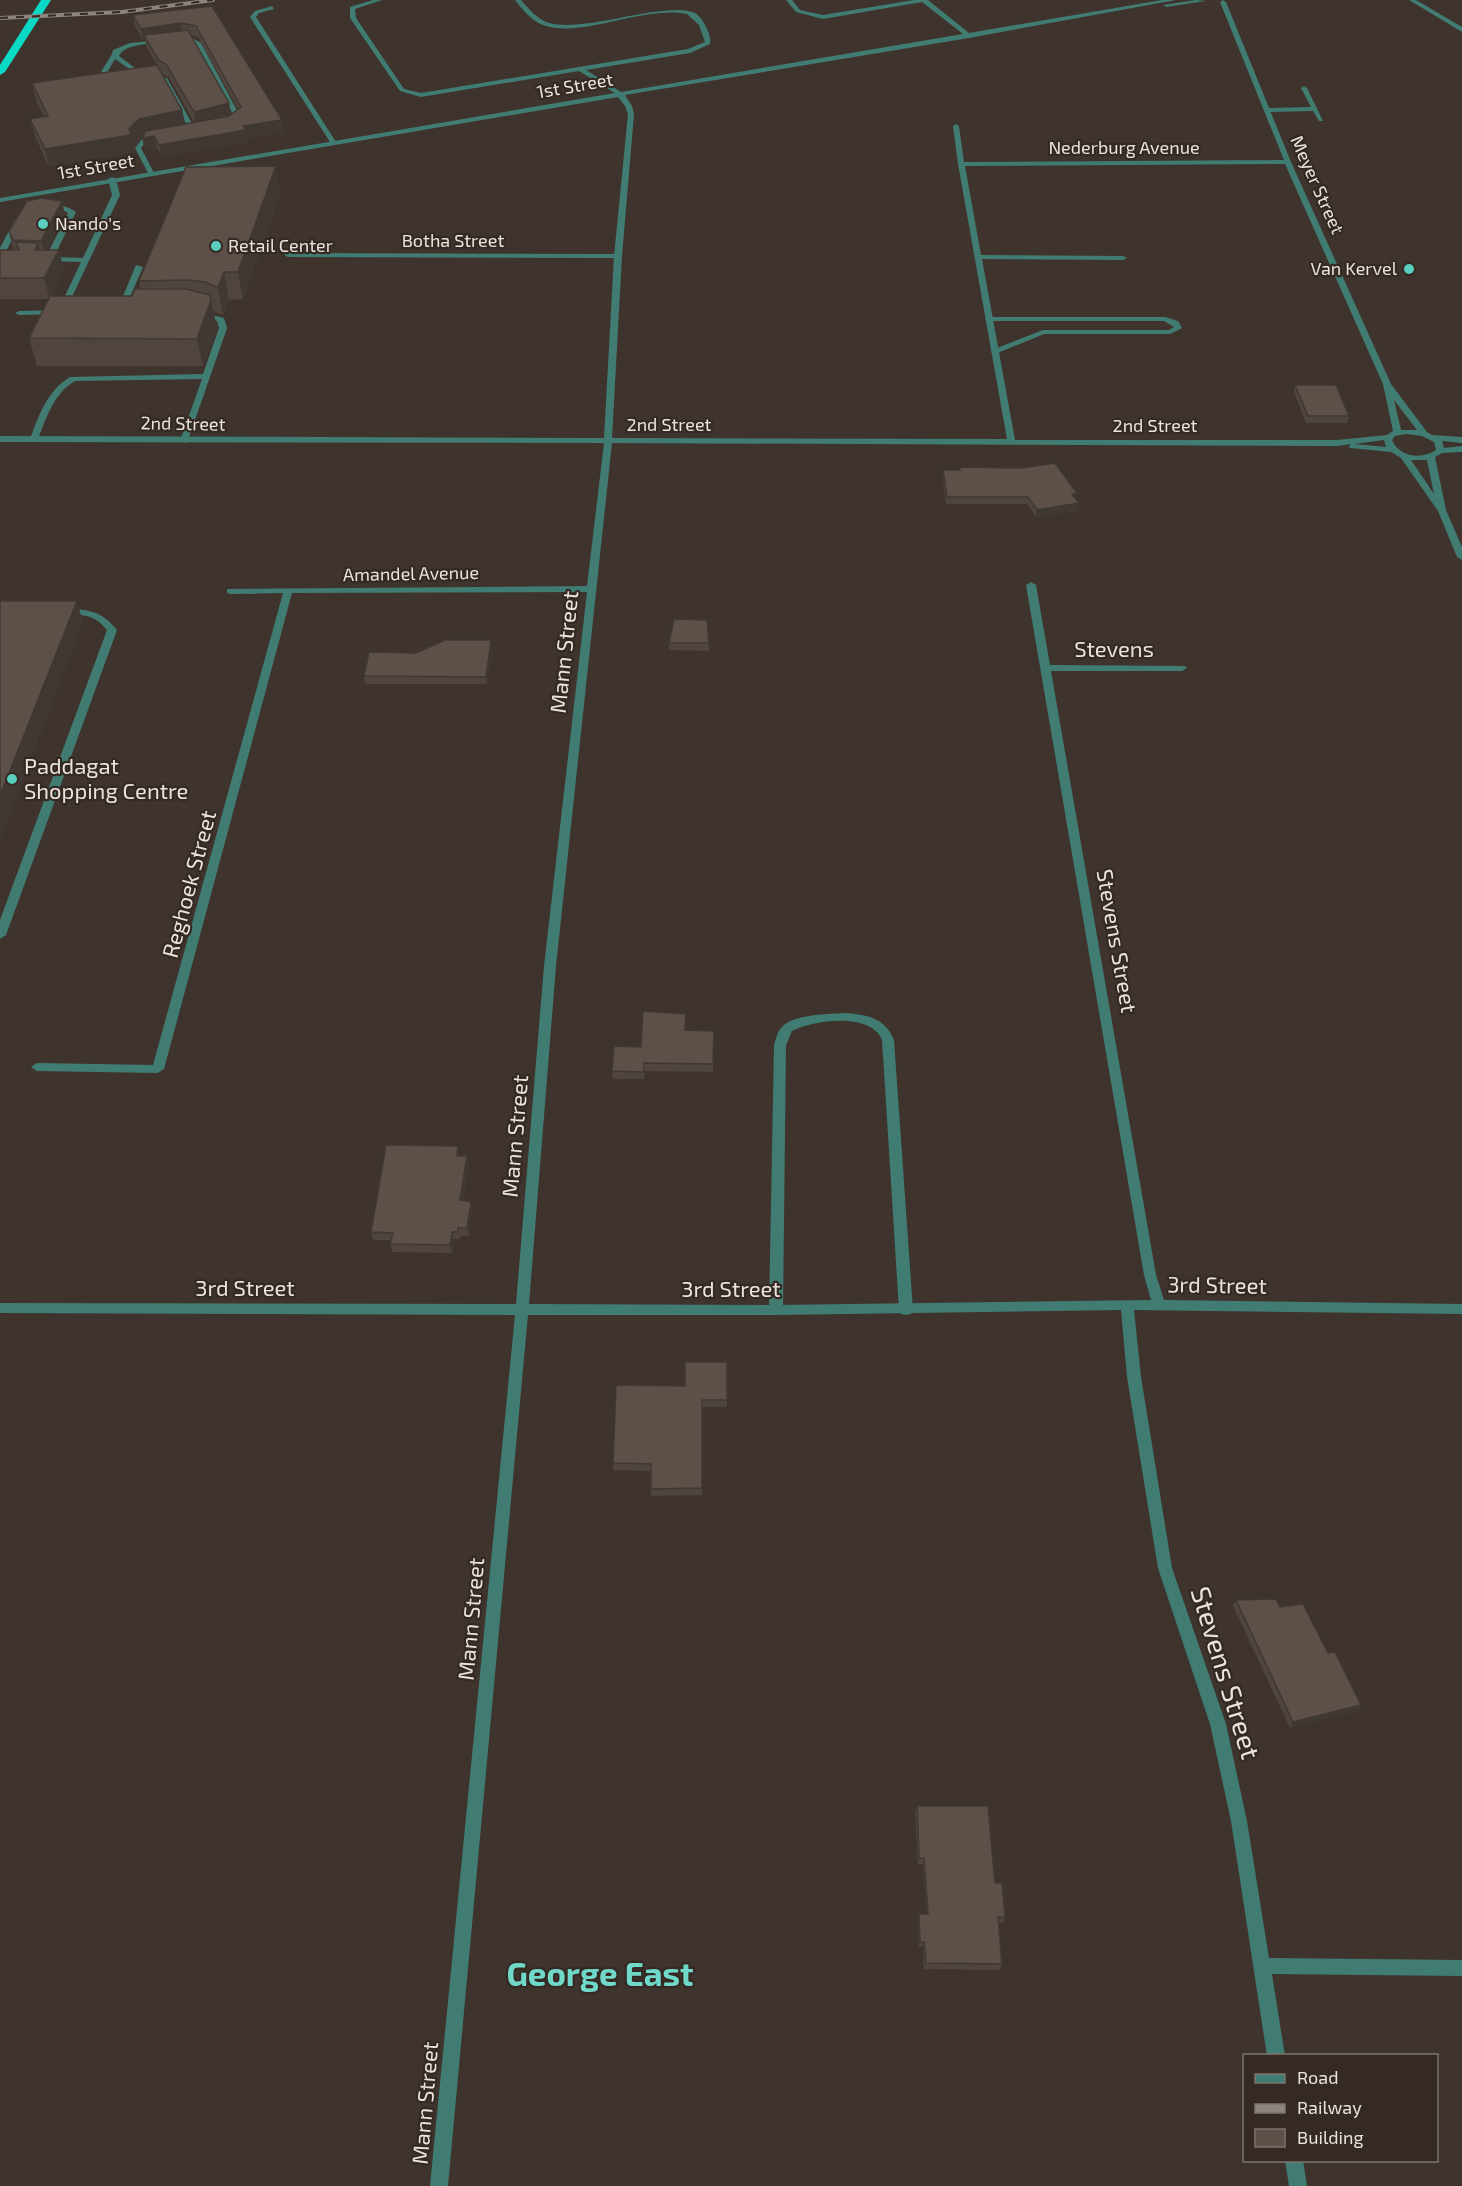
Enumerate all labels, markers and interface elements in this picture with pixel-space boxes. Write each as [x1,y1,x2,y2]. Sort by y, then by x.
street label: 1st Street [535,67,615,103]
street label: Meyer Street [1286,132,1349,237]
street label: Nederburg Avenue [1048,136,1200,158]
street label: 1st Street [56,148,136,184]
place label: Nando's [55,212,121,234]
marker: Nando's [36,217,50,231]
street label: Botha Street [402,229,504,251]
place label: Retail Center [228,234,333,256]
marker: Retail Center [209,239,223,253]
place label: Van Kervel [1310,257,1398,279]
marker: Van Kervel [1402,262,1416,276]
street label: 2nd Street [140,411,226,435]
street label: 2nd Street [627,413,712,435]
street label: 2nd Street [1113,414,1198,436]
street label: Amandel Avenue [343,561,479,585]
street label: Mann Street [544,589,582,714]
street label: Stevens [1074,635,1154,661]
place label: Paddagat Shopping Centre [24,752,188,803]
marker: Paddagat Shopping Centre [5,772,19,786]
street label: Reghoek Street [156,807,220,960]
street label: Stevens Street [1093,867,1143,1015]
street label: Mann Street [496,1074,532,1198]
street label: 3rd Street [1167,1270,1267,1298]
street label: 3rd Street [195,1274,295,1300]
street label: 3rd Street [681,1275,781,1301]
street label: Mann Street [452,1557,488,1681]
street label: Stevens Street [1185,1582,1268,1763]
district label: George East [506,1953,694,1993]
street label: Mann Street [406,2041,442,2165]
legend [1243,2054,1438,2162]
text: Road [1297,2066,1338,2088]
text: Railway [1297,2096,1362,2118]
text: Building [1297,2126,1364,2148]

